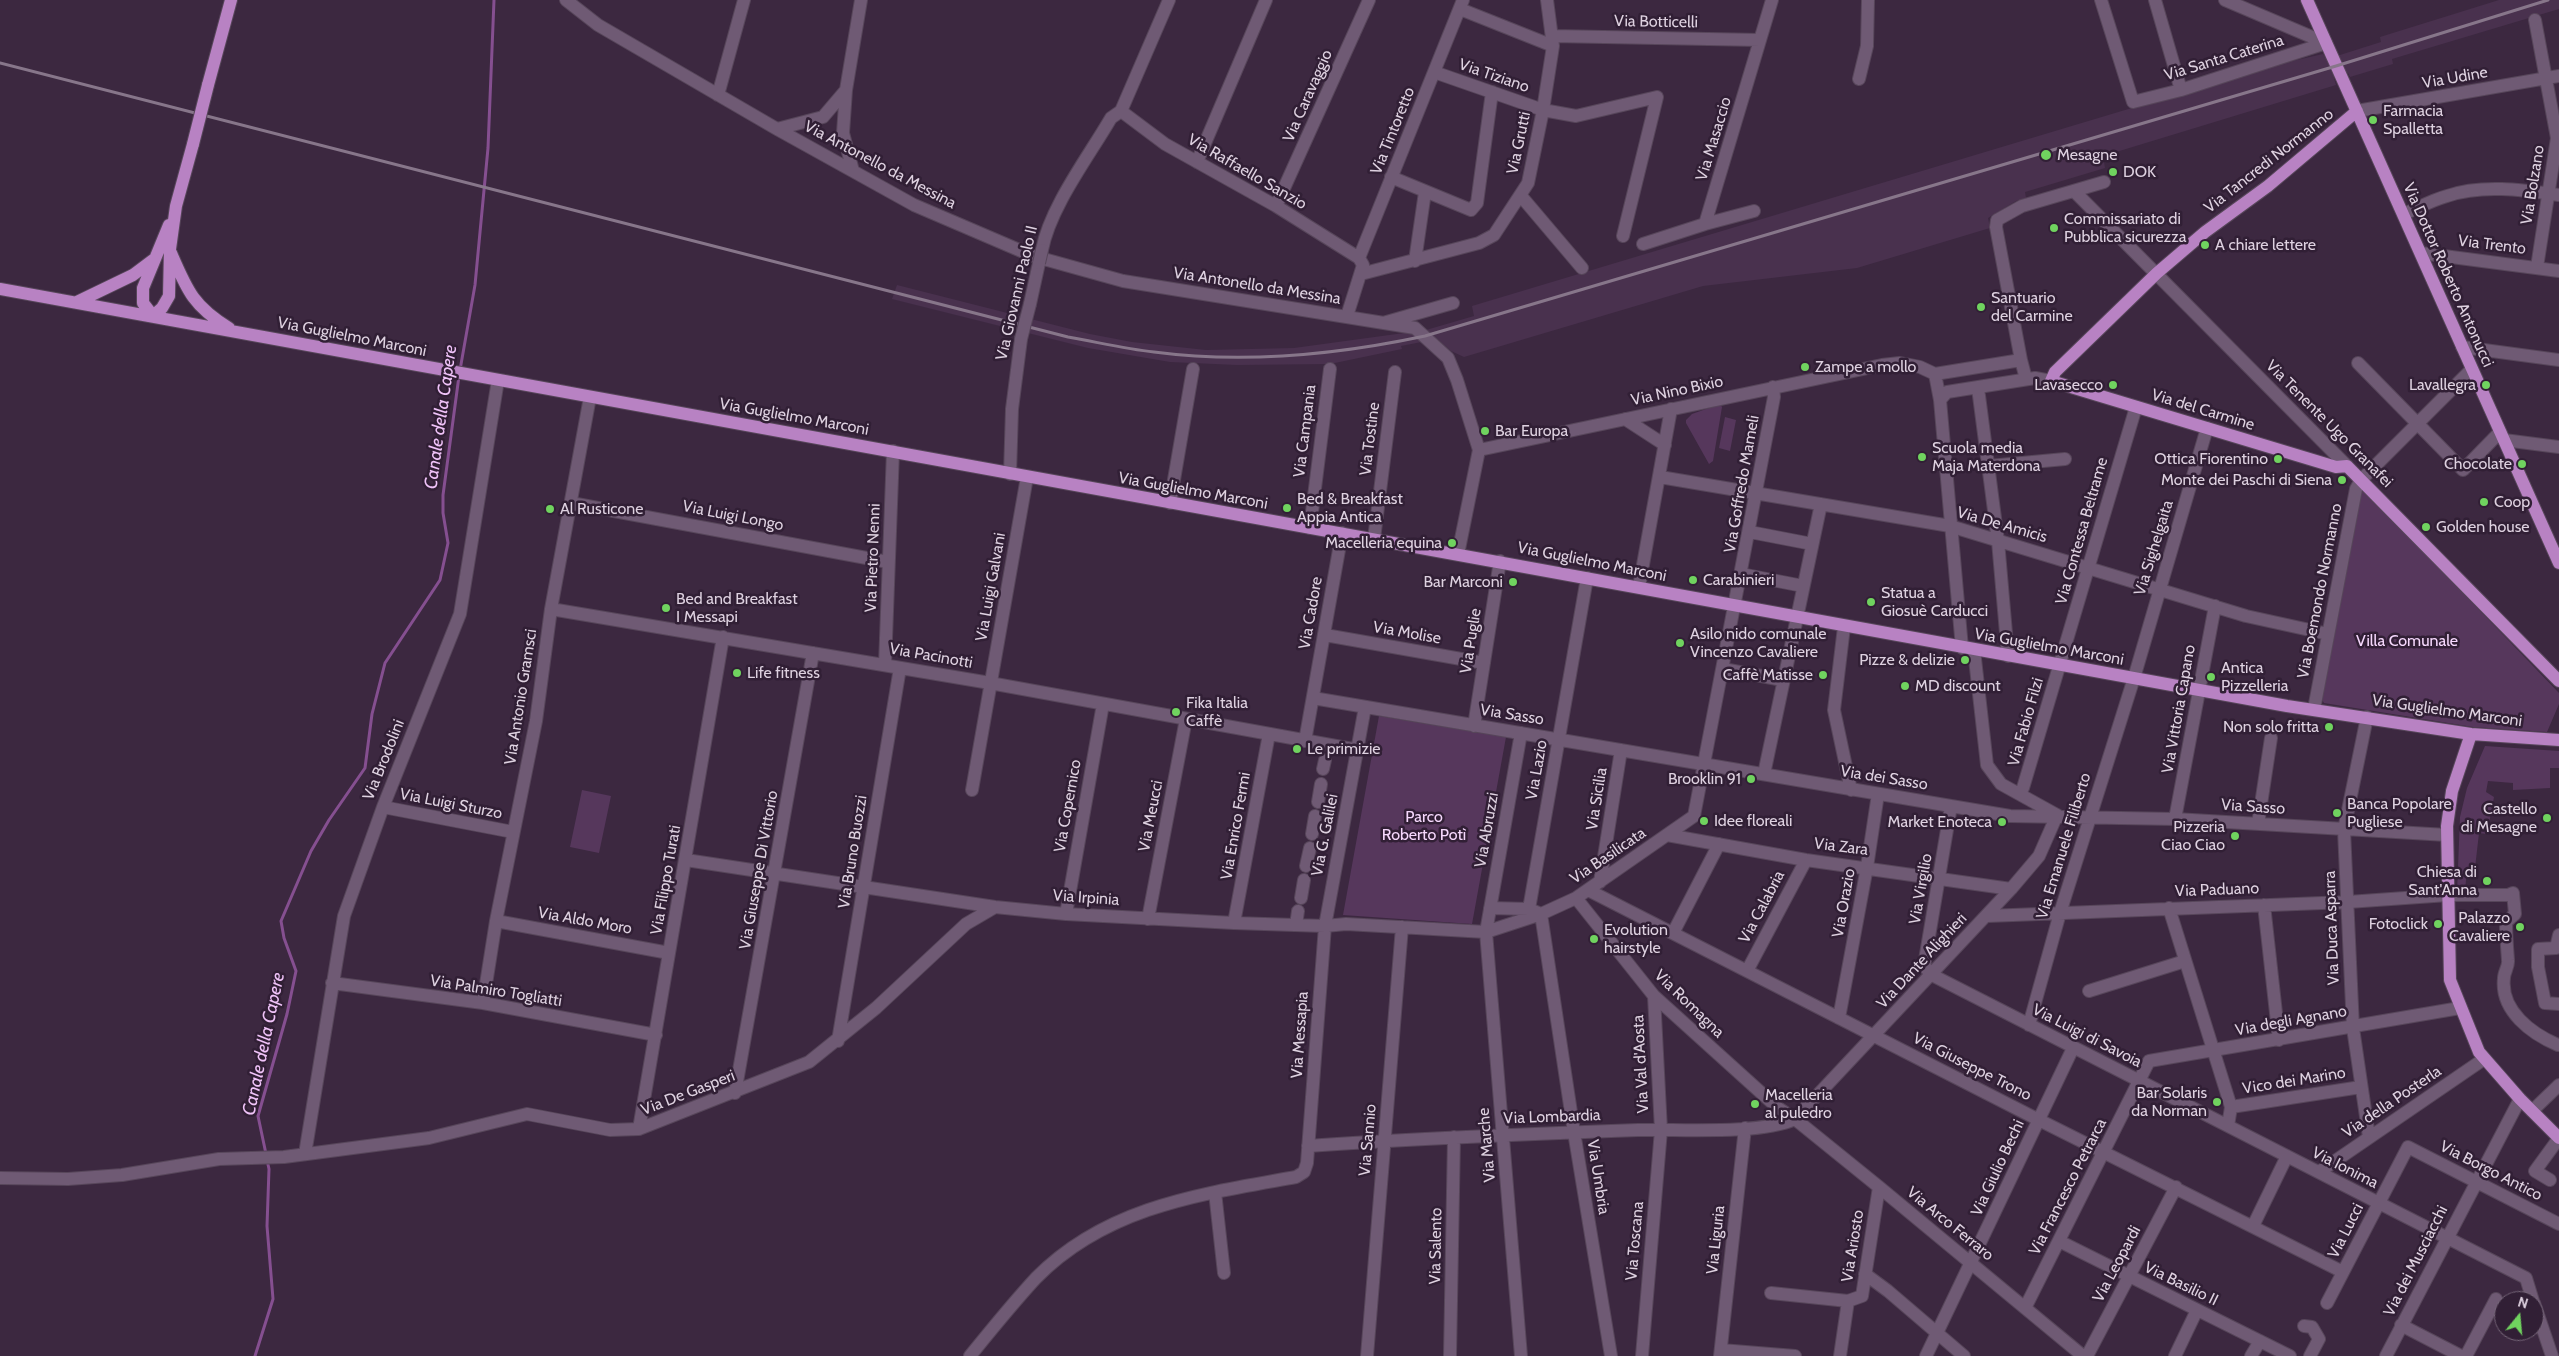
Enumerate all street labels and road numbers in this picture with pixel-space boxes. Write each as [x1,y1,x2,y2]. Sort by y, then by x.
street label: Via Botticelli [1614,12,1698,32]
street label: Via Santa Caterina [2162,31,2286,85]
street label: Via Caravaggio [1279,47,1337,145]
street label: Via Tiziano [1456,55,1532,97]
street label: Via Udine [2421,63,2489,93]
street label: Via Tintoretto [1367,85,1419,177]
street label: Via Masaccio [1692,95,1736,183]
street label: Via Tancredi Normanno [2201,105,2337,217]
street label: Via Grutti [1503,110,1535,176]
street label: Via Antonello da Messina [801,117,959,213]
street label: Via Raffaello Sanzio [1184,130,1310,214]
street label: Via Bolzano [2517,144,2549,226]
street label: Via Dottor Roberto Antonucci [2399,180,2497,370]
street label: Via Giovanni Paolo II [992,224,1042,362]
street label: Via Trento [2457,231,2527,259]
street label: Via Antonello da Messina [1172,263,1342,309]
street label: Via Guglielmo Marconi [276,313,428,361]
street label: Via Tenente Ugo Granafei [2261,356,2397,492]
street label: Via Nino Bixio [1629,372,1725,410]
street label: Via Campania [1290,384,1320,478]
street label: Via del Carmine [2149,385,2257,435]
street label: Via Guglielmo Marconi [718,394,870,440]
street label: Via Tostine [1356,401,1384,477]
street label: Via Goffredo Mameli [1720,414,1764,554]
street label: Via Contessa Beltrame [2052,455,2112,607]
street label: Via Guglielmo Marconi [1117,468,1269,514]
street label: Via Luigi Longo [681,497,785,535]
street label: Via Sighelgaita [2130,498,2178,598]
street label: Via Boemondo Normanno [2294,502,2346,680]
street label: Via Pietro Nenni [862,503,884,613]
street label: Via De Amicis [1955,503,2049,547]
street label: Via Luigi Galvani [972,531,1010,643]
street label: Via Guglielmo Marconi [1516,538,1668,586]
street label: Via Cadore [1295,575,1327,651]
street label: Via Puglie [1456,607,1486,675]
street label: Via Molise [1371,618,1443,648]
street label: Via Guglielmo Marconi [1973,624,2125,670]
street label: Via Antonio Gramsci [501,628,541,766]
street label: Via Pacinotti [888,639,974,673]
street label: Via Vittoria Capano [2158,643,2200,775]
street label: Via Fabio Filzi [2004,675,2048,769]
street label: Via Guglielmo Marconi [2371,691,2523,731]
street label: Via Sasso [1479,700,1545,730]
street label: Via Brodolini [359,717,409,803]
street label: Via Lazio [1522,739,1552,801]
street label: Via Copernico [1050,758,1086,854]
street label: Via dei Sasso [1839,762,1929,794]
street label: Via Sicilia [1583,766,1611,832]
street label: Via Enrico Fermi [1217,771,1255,881]
street label: Via Emanuele Filiberto [2033,771,2095,921]
street label: Via Meucci [1135,779,1167,853]
street label: Via Luigi Sturzo [398,785,504,823]
street label: Via Giuseppe Di Vittorio [736,789,782,951]
street label: Via Abruzzi [1471,791,1503,869]
street label: Via G. Galilei [1308,792,1342,878]
street label: Via Bruno Buozzi [835,794,871,910]
street label: Via Sasso [2220,795,2286,819]
street label: Via Filippo Turati [647,824,685,936]
street label: Via Basilicata [1566,824,1650,888]
street label: Via Zara [1813,834,1869,860]
street label: Via Virgilio [1905,852,1937,926]
street label: Via Orazio [1828,867,1860,939]
street label: Via Calabria [1735,868,1789,946]
street label: Via Duca Asparra [2320,871,2344,985]
street label: Via Paduano [2174,879,2260,901]
street label: Via Irpinia [1052,886,1120,910]
street label: Via Aldo Moro [537,903,633,939]
street label: Via Dante Alighieri [1873,909,1971,1013]
street label: Via Romagna [1650,966,1728,1042]
street label: Via Palmiro Togliatti [429,971,563,1011]
street label: Via Messapia [1287,991,1313,1079]
street label: Via Luigi di Savoia [2029,1000,2145,1072]
street label: Via degli Agnano [2234,1002,2348,1040]
street label: Via Val d'Aosta [1629,1014,1653,1114]
street label: Via Giuseppe Trono [1909,1029,2035,1105]
street label: Via della Posterla [2339,1062,2445,1142]
street label: Vico dei Marino [2241,1063,2347,1099]
street label: Via De Gasperi [638,1066,738,1120]
street label: Via Sannio [1355,1103,1381,1177]
street label: Via Lombardia [1503,1106,1601,1128]
street label: Via Marche [1474,1107,1500,1183]
street label: Via Francesco Petrarca [2025,1115,2111,1259]
street label: Via Giulio Bechi [1967,1117,2029,1219]
street label: Via Borgo Antico [2437,1137,2545,1205]
street label: Via Umbria [1583,1138,1613,1216]
street label: Via Ionima [2309,1143,2381,1193]
street label: Via Arco Ferraro [1903,1183,1997,1265]
street label: Via Lucci [2324,1200,2368,1262]
street label: Via Toscana [1622,1201,1648,1281]
street label: Via dei Musciacchi [2380,1202,2452,1320]
street label: Via Liguria [1703,1205,1729,1275]
street label: Via Salento [1426,1207,1446,1285]
street label: Via Ariosto [1838,1208,1868,1284]
street label: Via Leopardi [2089,1223,2145,1305]
street label: Via Basilio II [2141,1258,2221,1310]

